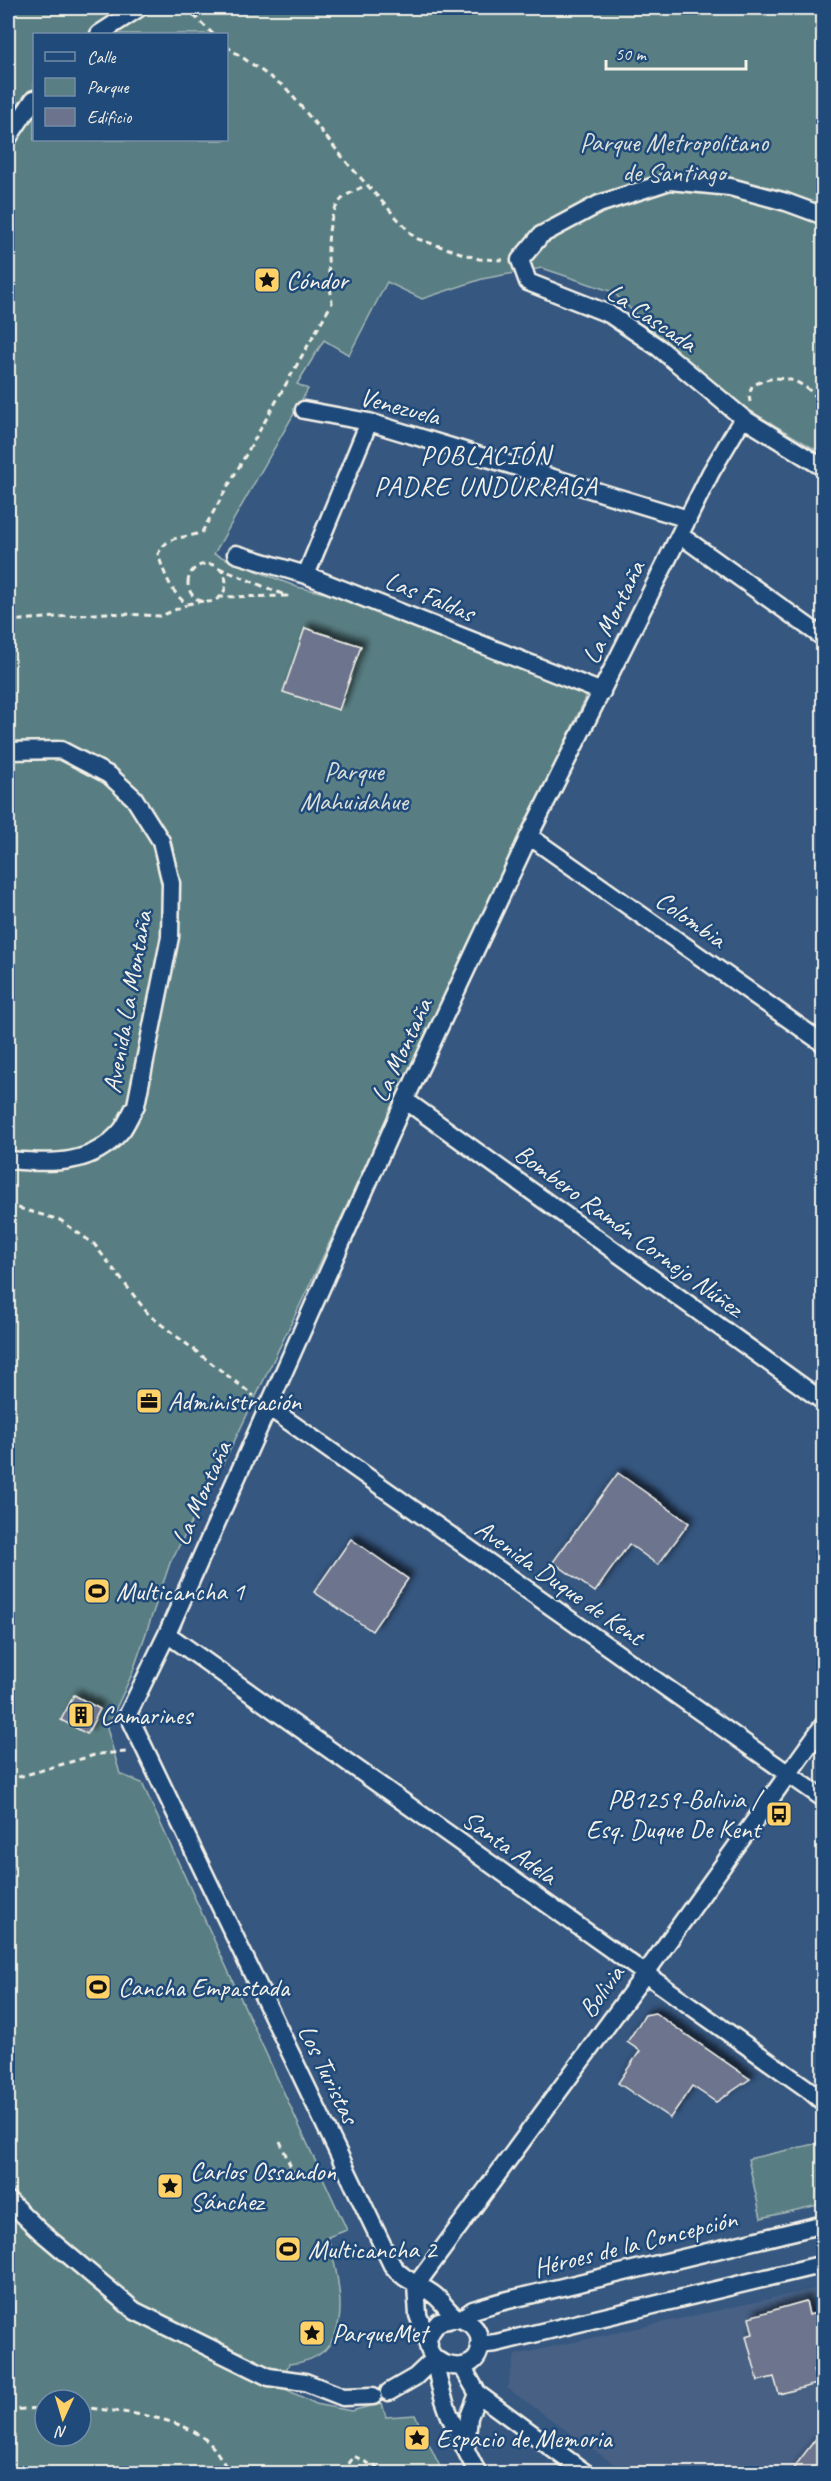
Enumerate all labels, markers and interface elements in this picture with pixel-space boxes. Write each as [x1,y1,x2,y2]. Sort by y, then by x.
legend [33,33,228,141]
scale bar [606,33,746,71]
text: 50 m [615,43,648,65]
text: Calle [87,46,116,68]
text: Parque [87,76,129,98]
text: Edificio [87,106,133,128]
park label: Parque Metropolitano de Santiago [580,126,770,189]
place label: Cóndor [286,264,351,297]
place icon: Cóndor [252,265,282,295]
street label: La Cascada [600,275,705,361]
street label: Venezuela [356,380,445,433]
district label: POBLACIÓN PADRE UNDURRAGA [374,438,598,503]
street label: La Montaña [574,554,653,669]
street label: Las Faldas [380,564,481,630]
park label: Parque Mahuidahue [300,755,410,818]
street label: Colombia [649,883,734,956]
street label: Avenida La Montaña [95,907,160,1096]
street label: La Montaña [363,992,440,1107]
street label: Bombero Ramón Cornejo Núñez [508,1137,751,1326]
place label: Administración [168,1385,302,1418]
office icon: Administración [134,1386,164,1416]
street label: La Montaña [164,1434,240,1550]
street label: Avenida Duque de Kent [469,1512,652,1654]
place label: Multicancha 1 [116,1575,246,1608]
sports icon: Multicancha 1 [82,1576,112,1606]
place label: Camarines [100,1699,194,1732]
building icon: Camarines [66,1700,96,1730]
place label: PB1259-Bolivia / Esq. Duque De Kent [586,1783,765,1846]
bus stop icon: PB1259-Bolivia / Esq. Duque De Kent [764,1799,794,1829]
street label: Santa Adela [456,1803,565,1893]
street label: Bolivia [571,1957,632,2024]
place label: Cancha Empastada [118,1971,291,2004]
sports icon: Cancha Empastada [83,1972,113,2002]
street label: Los Turistas [290,2019,368,2131]
place label: Carlos Ossandon Sánchez [190,2155,336,2218]
place icon: Carlos Ossandon Sánchez [155,2171,185,2201]
street label: Héroes de la Concepción [530,2202,741,2285]
place label: Multicancha 2 [308,2233,439,2266]
sports icon: Multicancha 2 [273,2234,303,2264]
place label: ParqueMet [332,2317,431,2350]
place icon: ParqueMet [297,2318,327,2348]
north arrow [33,2388,93,2448]
text: N [53,2421,68,2442]
place label: Espacio de Memoria [436,2422,613,2455]
place icon: Espacio de Memoria [402,2423,432,2453]

